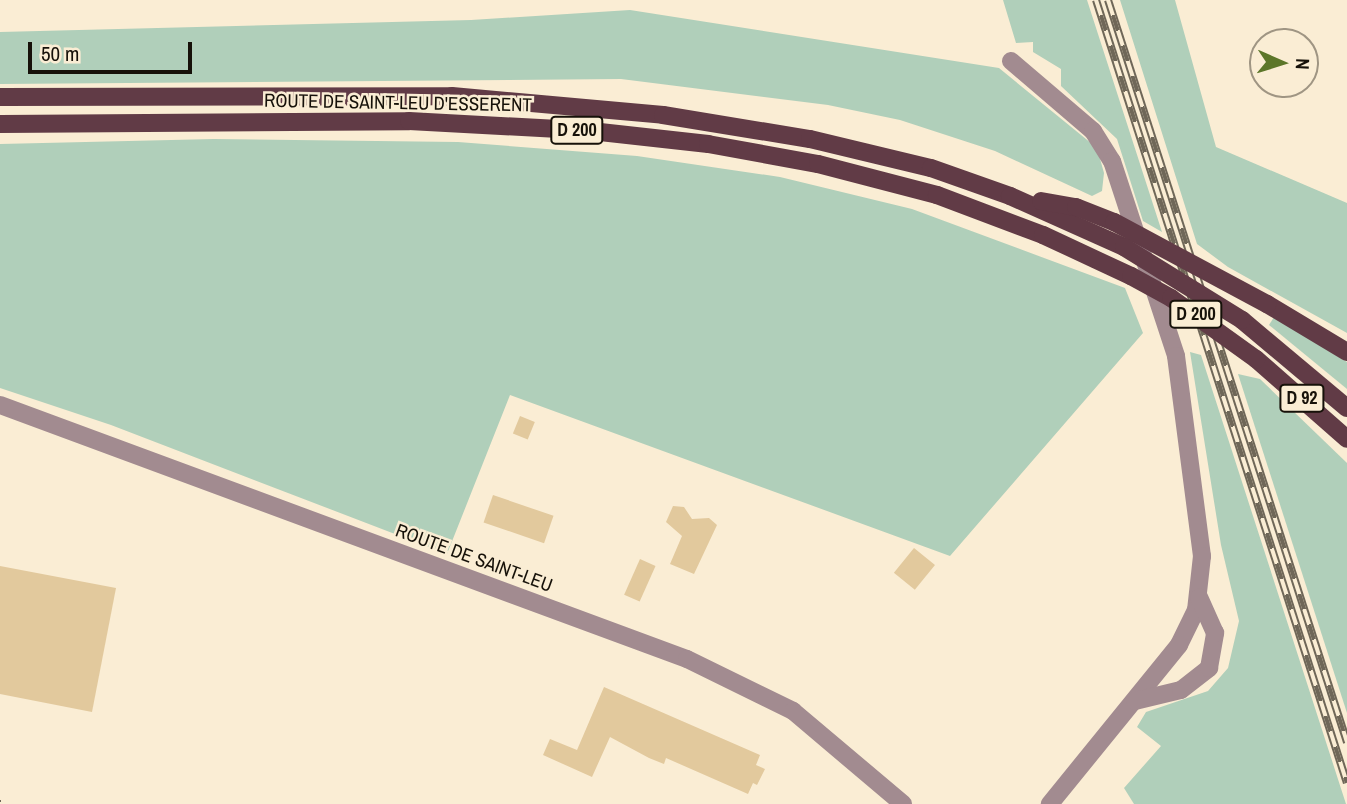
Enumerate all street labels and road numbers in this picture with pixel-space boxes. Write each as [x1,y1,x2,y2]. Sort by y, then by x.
street label: ROUTE DE SAINT-LEU D'ESSERENT [264,89,532,117]
road number: D 200 [549,116,605,145]
road number: D 200 [1168,300,1224,328]
road number: D 92 [1279,384,1325,412]
street label: ROUTE DE SAINT-LEU [392,519,556,597]

